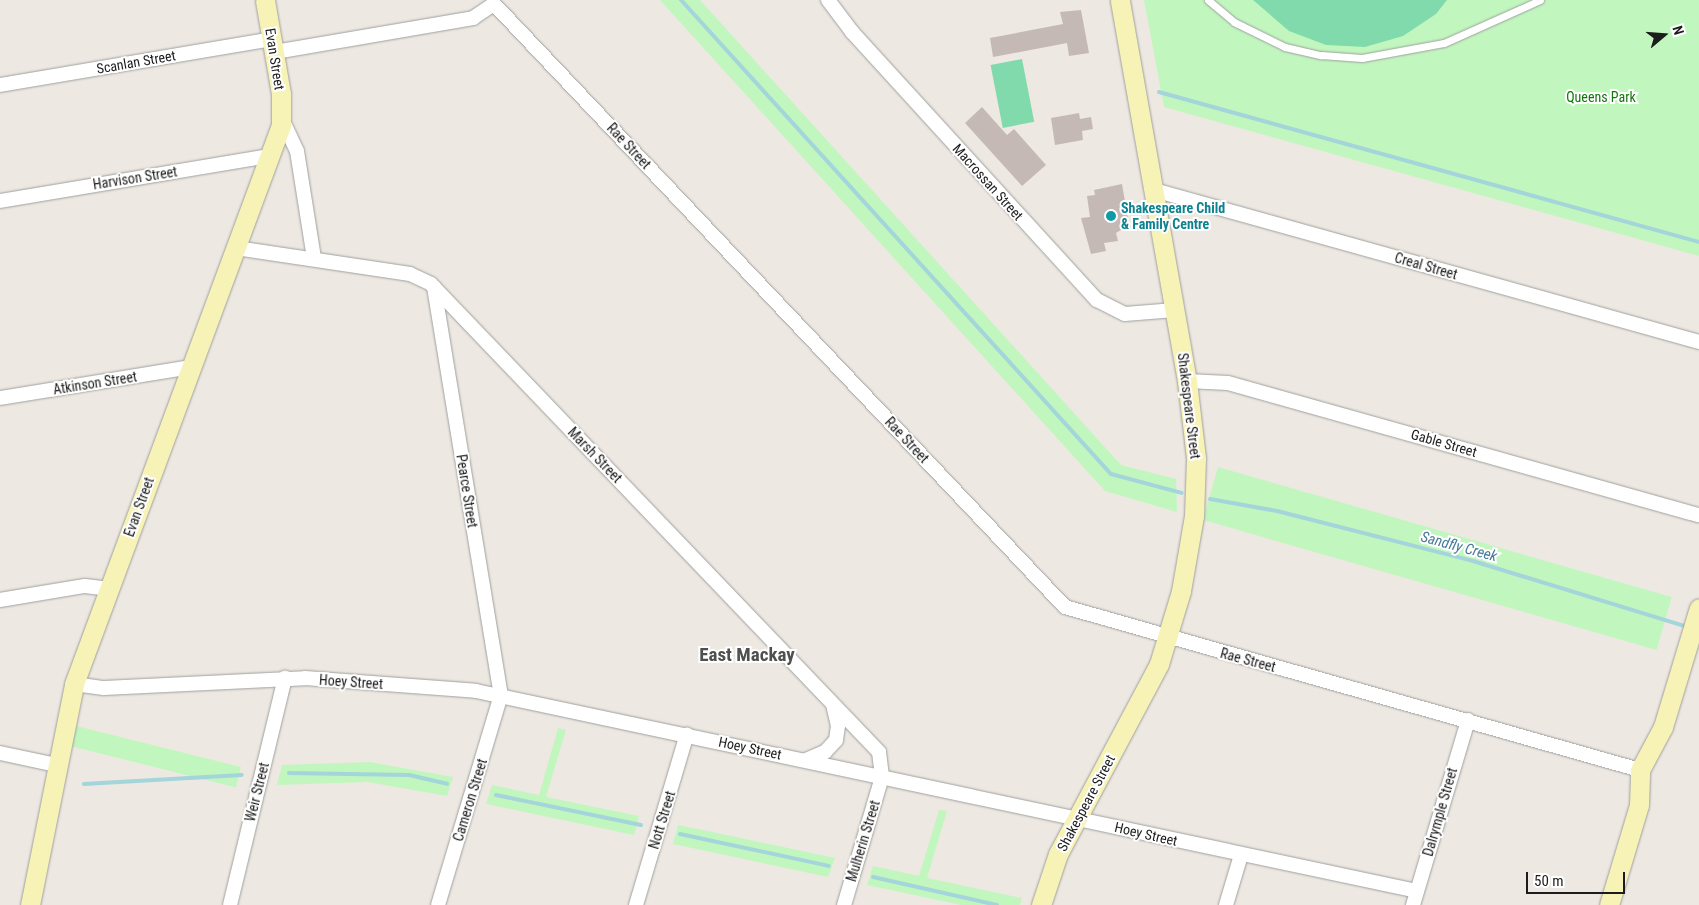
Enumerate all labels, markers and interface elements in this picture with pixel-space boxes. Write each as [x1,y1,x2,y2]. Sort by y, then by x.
north arrow [1639,10,1689,60]
text: N [1669,24,1687,37]
street label: Evan Street [262,27,288,91]
street label: Scanlan Street [95,47,177,77]
park label: Queens Park [1566,89,1636,105]
street label: Rae Street [604,120,654,172]
street label: Macrossan Street [949,140,1027,224]
street label: Harvison Street [92,163,178,193]
place label: Shakespeare Child & Family Centre [1121,200,1225,232]
marker: Shakespeare Child & Family Centre [1105,210,1117,222]
street label: Creal Street [1393,249,1459,283]
street label: Shakespeare Street [1174,352,1204,460]
street label: Atkinson Street [52,368,138,398]
street label: Rae Street [882,414,932,466]
street label: Marsh Street [564,424,626,486]
street label: Gable Street [1409,426,1479,460]
street label: Pearce Street [453,453,481,529]
street label: Evan Street [120,475,158,539]
water label: Sandfly Creek [1419,528,1499,566]
district label: East Mackay [699,644,795,666]
street label: Rae Street [1218,645,1278,675]
street label: Hoey Street [318,671,384,693]
street label: Hoey Street [717,733,783,763]
street label: Shakespeare Street [1054,752,1118,854]
street label: Cameron Street [449,757,491,843]
street label: Weir Street [242,761,272,823]
street label: Dalrymple Street [1419,766,1461,858]
street label: Nott Street [645,789,679,851]
street label: Mulherin Street [843,798,883,884]
street label: Hoey Street [1113,819,1179,849]
scale bar [1529,862,1628,894]
text: 50 m [1534,872,1564,890]

